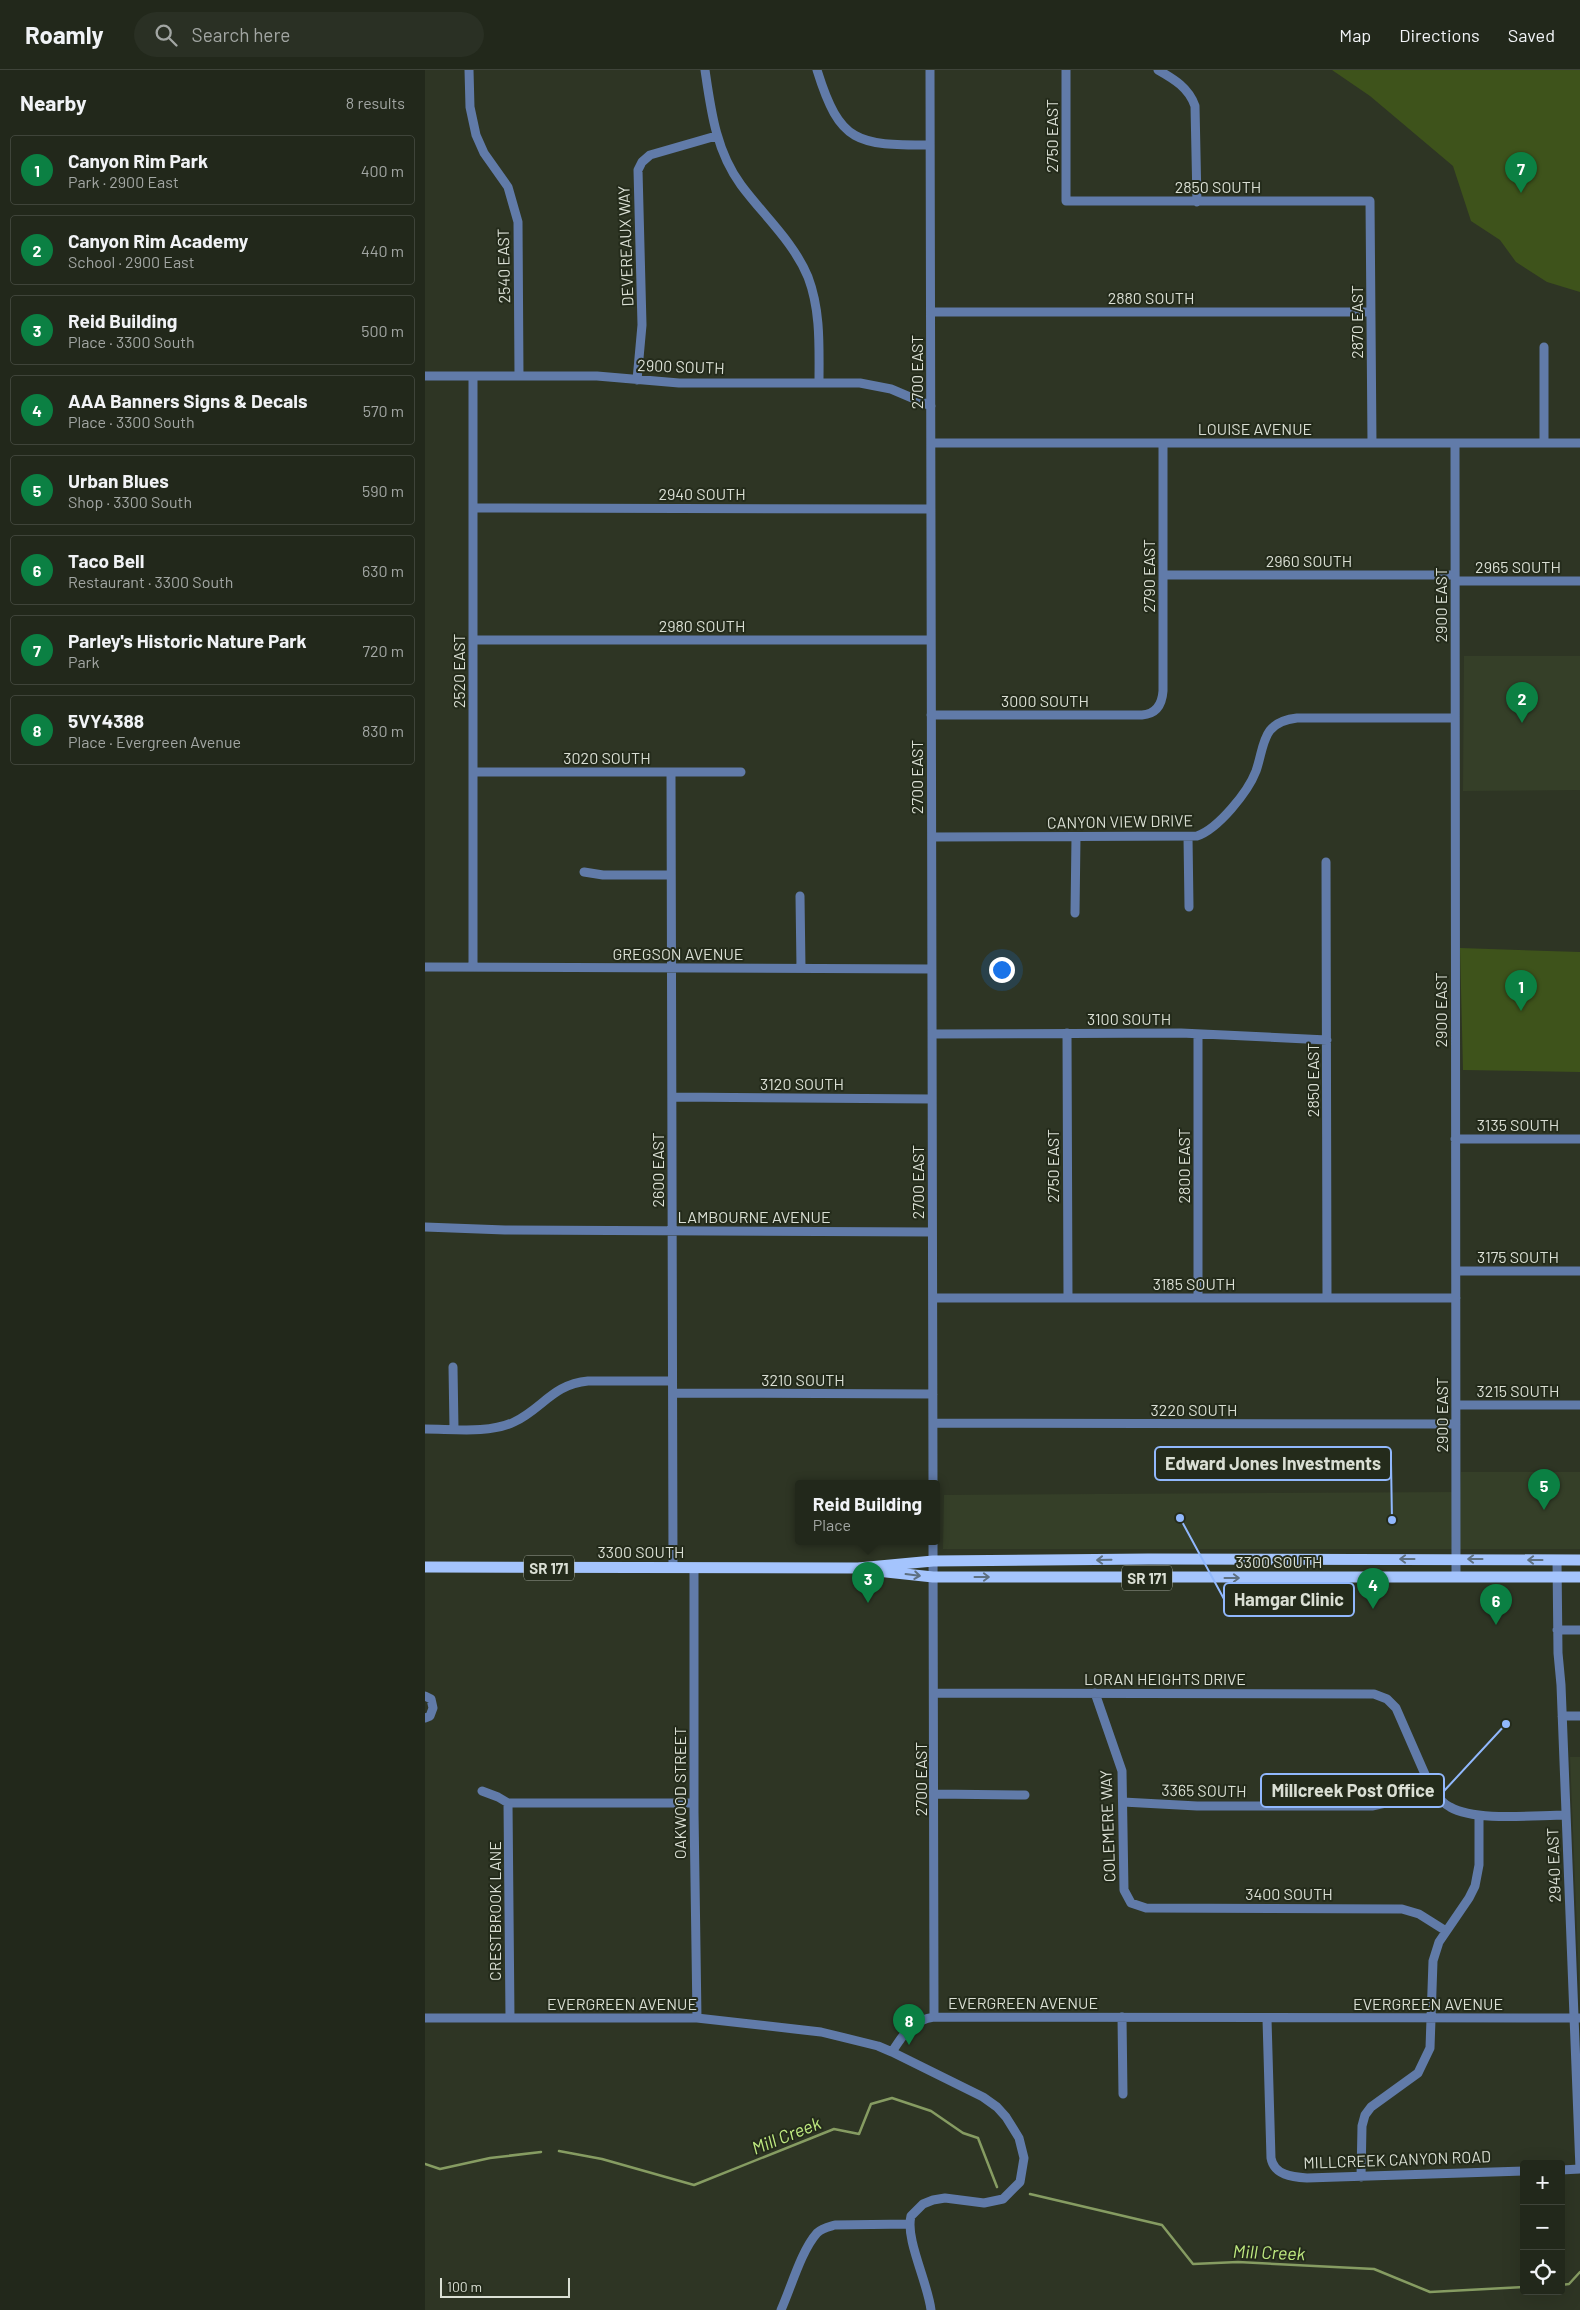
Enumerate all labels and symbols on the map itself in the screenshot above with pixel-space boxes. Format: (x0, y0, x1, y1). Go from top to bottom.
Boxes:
street label: 2750 EAST (1042, 99, 1061, 173)
pin: 7 (1505, 152, 1537, 193)
street label: 2850 SOUTH (1175, 177, 1261, 196)
street label: DEVEREAUX WAY (613, 185, 637, 307)
street label: 2540 EAST (493, 228, 513, 304)
street label: 2870 EAST (1347, 285, 1366, 359)
street label: 2880 SOUTH (1108, 288, 1194, 307)
street label: 2700 EAST (907, 335, 926, 409)
street label: 2900 SOUTH (637, 355, 725, 377)
street label: LOUISE AVENUE (1198, 419, 1312, 438)
street label: 2940 SOUTH (658, 484, 746, 503)
street label: 2790 EAST (1139, 539, 1158, 613)
street label: 2960 SOUTH (1266, 551, 1352, 570)
street label: 2965 SOUTH (1475, 557, 1561, 576)
street label: 2900 EAST (1431, 567, 1450, 643)
street label: 2980 SOUTH (659, 616, 745, 635)
street label: 2520 EAST (449, 634, 468, 708)
pin: 2 (1506, 682, 1538, 723)
street label: 3000 SOUTH (1001, 691, 1089, 710)
street label: 2700 EAST (907, 740, 926, 814)
street label: 3020 SOUTH (563, 748, 651, 767)
street label: CANYON VIEW DRIVE (1047, 810, 1193, 832)
street label: GREGSON AVENUE (612, 944, 744, 963)
your location (989, 957, 1015, 983)
pin: 1 (1505, 970, 1537, 1011)
street label: 2900 EAST (1431, 972, 1450, 1048)
street label: 3100 SOUTH (1087, 1009, 1171, 1028)
street label: 2850 EAST (1303, 1043, 1322, 1117)
street label: 3120 SOUTH (760, 1074, 844, 1093)
street label: 3135 SOUTH (1477, 1115, 1559, 1134)
street label: 2800 EAST (1174, 1128, 1193, 1204)
street label: 2750 EAST (1043, 1129, 1062, 1203)
street label: 2600 EAST (648, 1132, 667, 1208)
street label: 2700 EAST (908, 1145, 927, 1219)
street label: LAMBOURNE AVENUE (677, 1207, 831, 1226)
street label: 3175 SOUTH (1477, 1247, 1559, 1266)
street label: 3185 SOUTH (1153, 1274, 1235, 1293)
street label: 3210 SOUTH (761, 1370, 845, 1389)
street label: 2900 EAST (1432, 1377, 1451, 1453)
street label: 3215 SOUTH (1477, 1381, 1559, 1400)
street label: 3220 SOUTH (1151, 1400, 1237, 1419)
callout: Edward Jones Investments (1155, 1447, 1391, 1480)
text: Edward Jones Investments (1165, 1452, 1381, 1474)
pin: 5 (1528, 1469, 1560, 1510)
street label: 3300 SOUTH (598, 1542, 685, 1561)
street label: 3300 SOUTH (1236, 1552, 1323, 1571)
one-way arrow (1399, 1554, 1416, 1564)
one-way arrow (1097, 1555, 1113, 1564)
one-way arrow (1468, 1555, 1484, 1564)
one-way arrow (1527, 1555, 1543, 1565)
road number: SR 171 (524, 1556, 574, 1580)
pin: 3 (852, 1562, 884, 1603)
road number: SR 171 (1122, 1566, 1172, 1590)
pin: 4 (1357, 1568, 1389, 1609)
one-way arrow (904, 1570, 920, 1580)
one-way arrow (974, 1572, 990, 1582)
one-way arrow (1224, 1573, 1240, 1583)
callout: Hamgar Clinic (1224, 1583, 1354, 1616)
pin: 6 (1480, 1584, 1512, 1625)
text: Hamgar Clinic (1234, 1588, 1344, 1610)
street label: LORAN HEIGHTS DRIVE (1084, 1669, 1246, 1688)
street label: OAKWOOD STREET (670, 1727, 689, 1859)
street label: 2700 EAST (911, 1742, 930, 1816)
street label: COLEMERE WAY (1096, 1769, 1118, 1883)
callout: Millcreek Post Office (1261, 1774, 1444, 1807)
text: Millcreek Post Office (1271, 1779, 1435, 1801)
street label: 3365 SOUTH (1161, 1780, 1247, 1800)
street label: 2940 EAST (1542, 1827, 1564, 1903)
street label: CRESTBROOK LANE (485, 1841, 504, 1981)
street label: 3400 SOUTH (1245, 1884, 1333, 1903)
street label: EVERGREEN AVENUE (948, 1993, 1098, 2012)
street label: EVERGREEN AVENUE (547, 1994, 697, 2013)
street label: EVERGREEN AVENUE (1353, 1994, 1503, 2013)
pin: 8 (893, 2004, 925, 2045)
water label: Mill Creek (748, 2111, 824, 2159)
street label: MILLCREEK CANYON ROAD (1303, 2146, 1491, 2172)
water label: Mill Creek (1232, 2240, 1306, 2264)
scale bar (440, 2275, 570, 2298)

